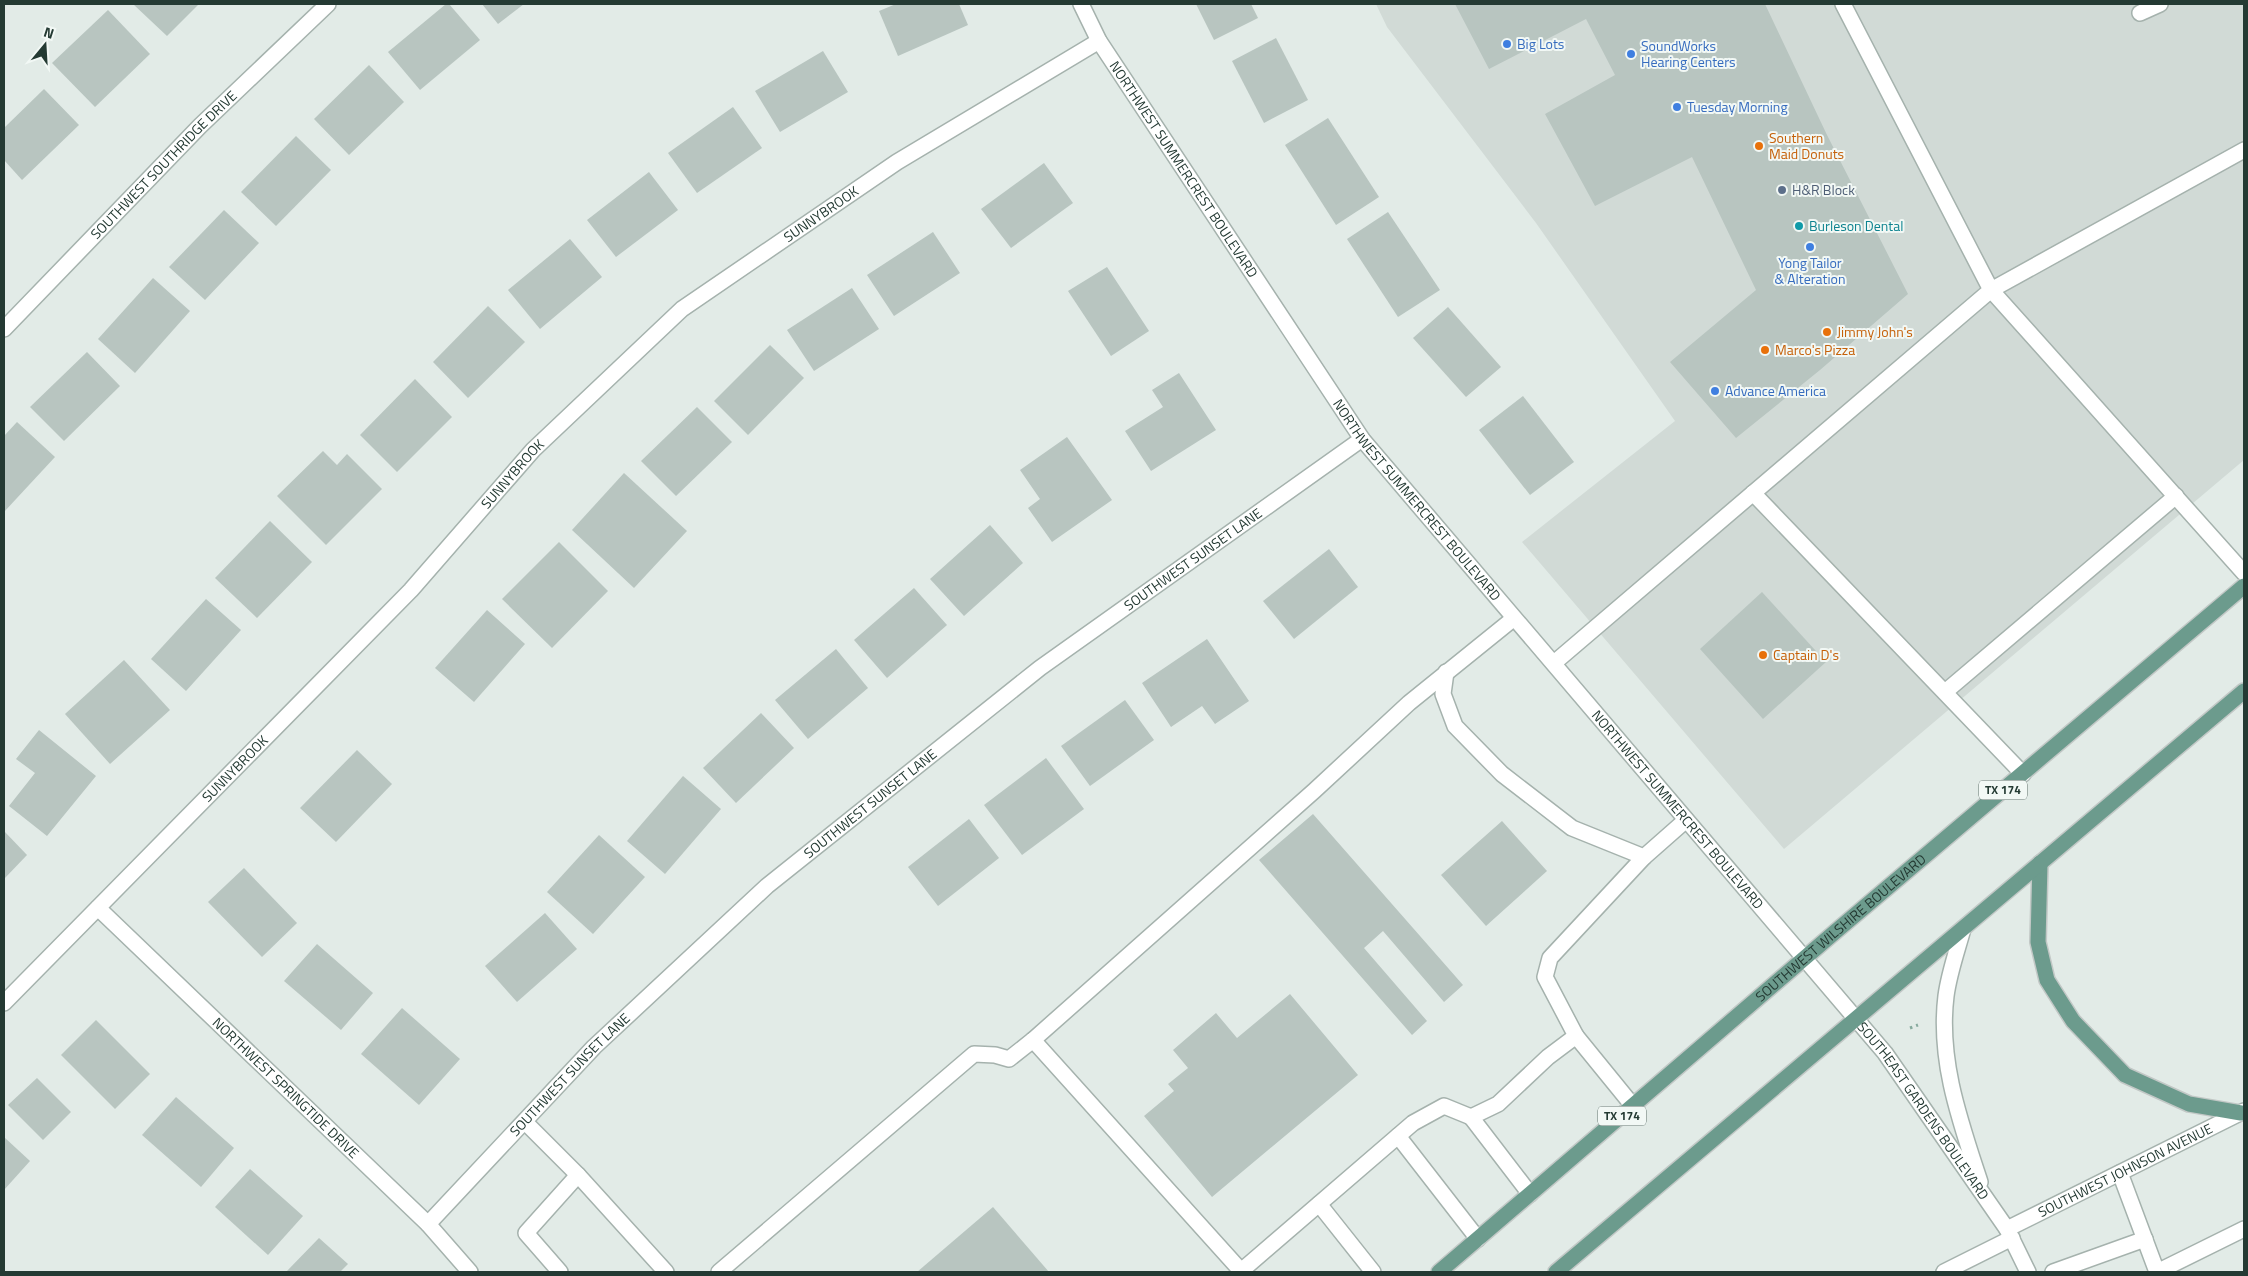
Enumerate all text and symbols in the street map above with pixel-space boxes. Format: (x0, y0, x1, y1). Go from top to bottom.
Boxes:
north arrow (20, 20, 70, 70)
text: N (41, 21, 57, 44)
place label: Big Lots (1517, 33, 1564, 54)
place label: SoundWorks Hearing Centers (1641, 35, 1736, 72)
marker: Big Lots (1501, 38, 1513, 50)
marker: SoundWorks Hearing Centers (1625, 48, 1637, 60)
street label: NORTHWEST SUMMERCREST BOULEVARD (1105, 57, 1264, 282)
street label: SOUTHWEST SOUTHRIDGE DRIVE (85, 85, 241, 244)
place label: Tuesday Morning (1687, 96, 1788, 117)
marker: Tuesday Morning (1671, 101, 1683, 113)
place label: Southern Maid Donuts (1769, 127, 1844, 164)
marker: Southern Maid Donuts (1753, 140, 1765, 152)
place label: H&R Block (1792, 179, 1855, 200)
street label: SUNNYBROOK (779, 180, 862, 247)
marker: H&R Block (1776, 184, 1788, 196)
place label: Burleson Dental (1809, 215, 1903, 236)
marker: Burleson Dental (1793, 220, 1805, 232)
marker: Yong Tailor & Alteration (1804, 241, 1816, 253)
place label: Yong Tailor & Alteration (1774, 252, 1846, 289)
place label: Jimmy John's (1837, 321, 1913, 342)
marker: Jimmy John's (1821, 326, 1833, 338)
place label: Marco's Pizza (1775, 339, 1855, 360)
marker: Marco's Pizza (1759, 344, 1771, 356)
place label: Advance America (1725, 380, 1826, 401)
marker: Advance America (1709, 385, 1721, 397)
street label: NORTHWEST SUMMERCREST BOULEVARD (1328, 394, 1506, 605)
street label: SUNNYBROOK (475, 434, 549, 513)
street label: SOUTHWEST SUNSET LANE (1119, 502, 1266, 615)
place label: Captain D's (1773, 644, 1839, 665)
marker: Captain D's (1757, 649, 1769, 661)
street label: NORTHWEST SUMMERCREST BOULEVARD (1587, 705, 1769, 913)
street label: SUNNYBROOK (197, 730, 273, 807)
street label: SOUTHWEST SUNSET LANE (799, 743, 941, 863)
road number: TX 174 (1979, 780, 2027, 800)
street label: SOUTHWEST WILSHIRE BOULEVARD (1750, 848, 1930, 1006)
street label: SOUTHWEST SUNSET LANE (504, 1008, 635, 1141)
street label: NORTHWEST SPRINGTIDE DRIVE (208, 1012, 364, 1163)
street label: SOUTHEAST GARDENS BOULEVARD (1853, 1017, 1995, 1204)
road number: TX 174 (1598, 1106, 1646, 1126)
street label: SOUTHWEST JOHNSON AVENUE (2034, 1117, 2216, 1222)

